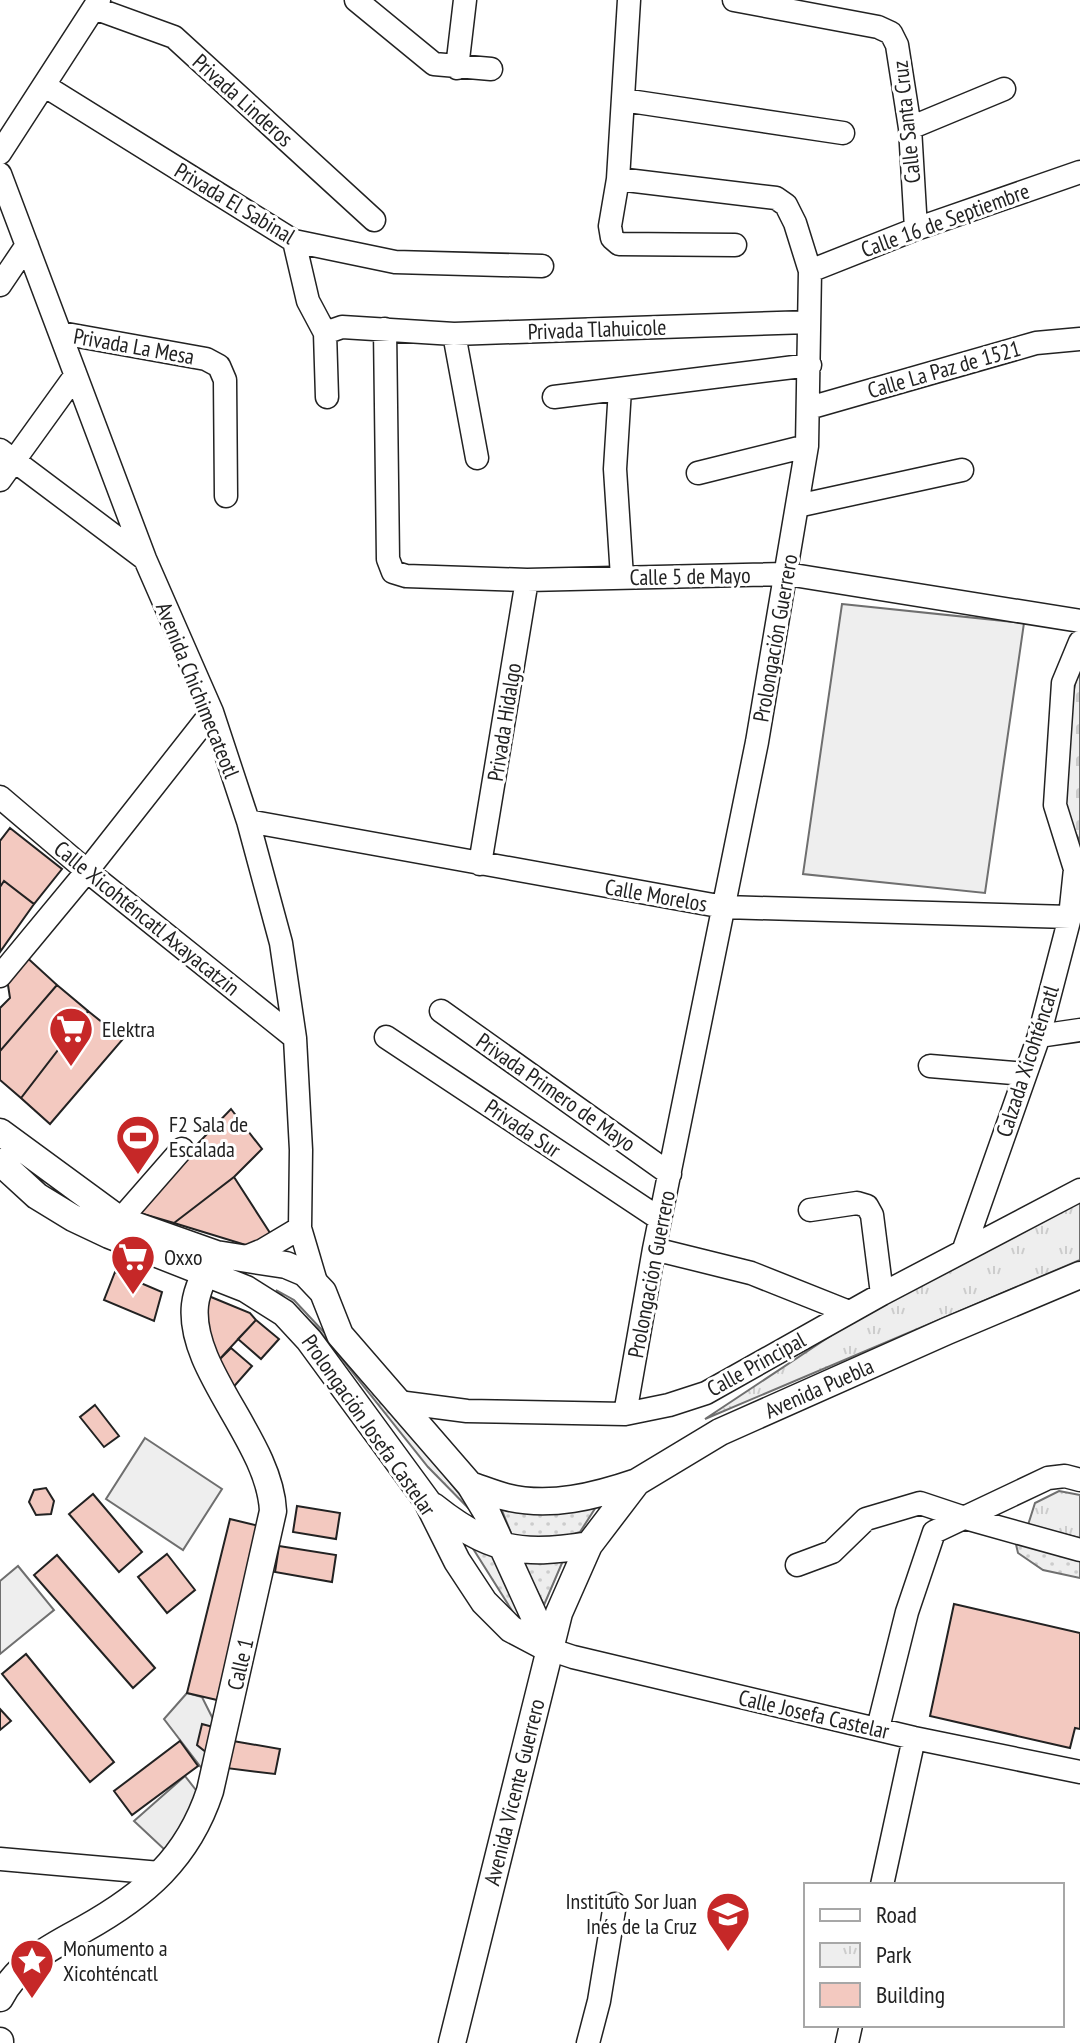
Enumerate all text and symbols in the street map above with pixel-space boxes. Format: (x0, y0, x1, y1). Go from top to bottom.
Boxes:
street label: Privada Linderos (187, 48, 299, 152)
street label: Calle Santa Cruz (886, 59, 926, 185)
street label: Privada El Sabinal (170, 156, 301, 250)
street label: Calle 16 de Septiembre (857, 177, 1033, 263)
street label: Privada Tlahuicole (527, 313, 667, 345)
street label: Privada La Mesa (71, 322, 197, 370)
street label: Calle La Paz de 1521 (864, 334, 1024, 404)
street label: Prolongación Guerrero (746, 552, 804, 724)
street label: Calle 5 de Mayo (629, 561, 751, 591)
street label: Avenida Chichimecateotl (150, 598, 246, 783)
street label: Privada Hidalgo (481, 661, 527, 783)
street label: Calle Xicohténcatl Axayacatzin (49, 835, 245, 1001)
street label: Calle Morelos (603, 872, 709, 918)
street label: Calzada Xicohténcatl (989, 981, 1065, 1140)
supermarket icon: Elektra (47, 1005, 95, 1068)
place label: Elektra (102, 1015, 155, 1043)
street label: Privada Primero de Mayo (471, 1027, 641, 1157)
street label: Privada Sur (480, 1093, 566, 1163)
place label: F2 Sala de Escalada (169, 1110, 248, 1163)
sports icon: F2 Sala de Escalada (114, 1113, 162, 1176)
street label: Prolongación Guerrero (621, 1188, 681, 1360)
supermarket icon: Oxxo (109, 1233, 157, 1296)
place label: Oxxo (164, 1243, 203, 1271)
street label: Calle Principal (702, 1325, 811, 1403)
street label: Prolongación Josefa Castelar (296, 1329, 442, 1521)
street label: Avenida Puebla (760, 1352, 878, 1424)
street label: Calle 1 (220, 1635, 260, 1693)
street label: Calle Josefa Castelar (736, 1683, 892, 1745)
street label: Avenida Vicente Guerrero (477, 1696, 551, 1888)
legend (804, 1883, 1064, 2027)
place label: Instituto Sor Juan Inés de la Cruz (565, 1887, 697, 1940)
school or university icon: Instituto Sor Juan Inés de la Cruz (704, 1890, 752, 1953)
text: Road (876, 1899, 917, 1930)
place label: Monumento a Xicohténcatl (63, 1934, 168, 1987)
place icon: Monumento a Xicohténcatl (8, 1937, 56, 2000)
text: Park (876, 1939, 912, 1970)
text: Building (876, 1979, 945, 2010)

